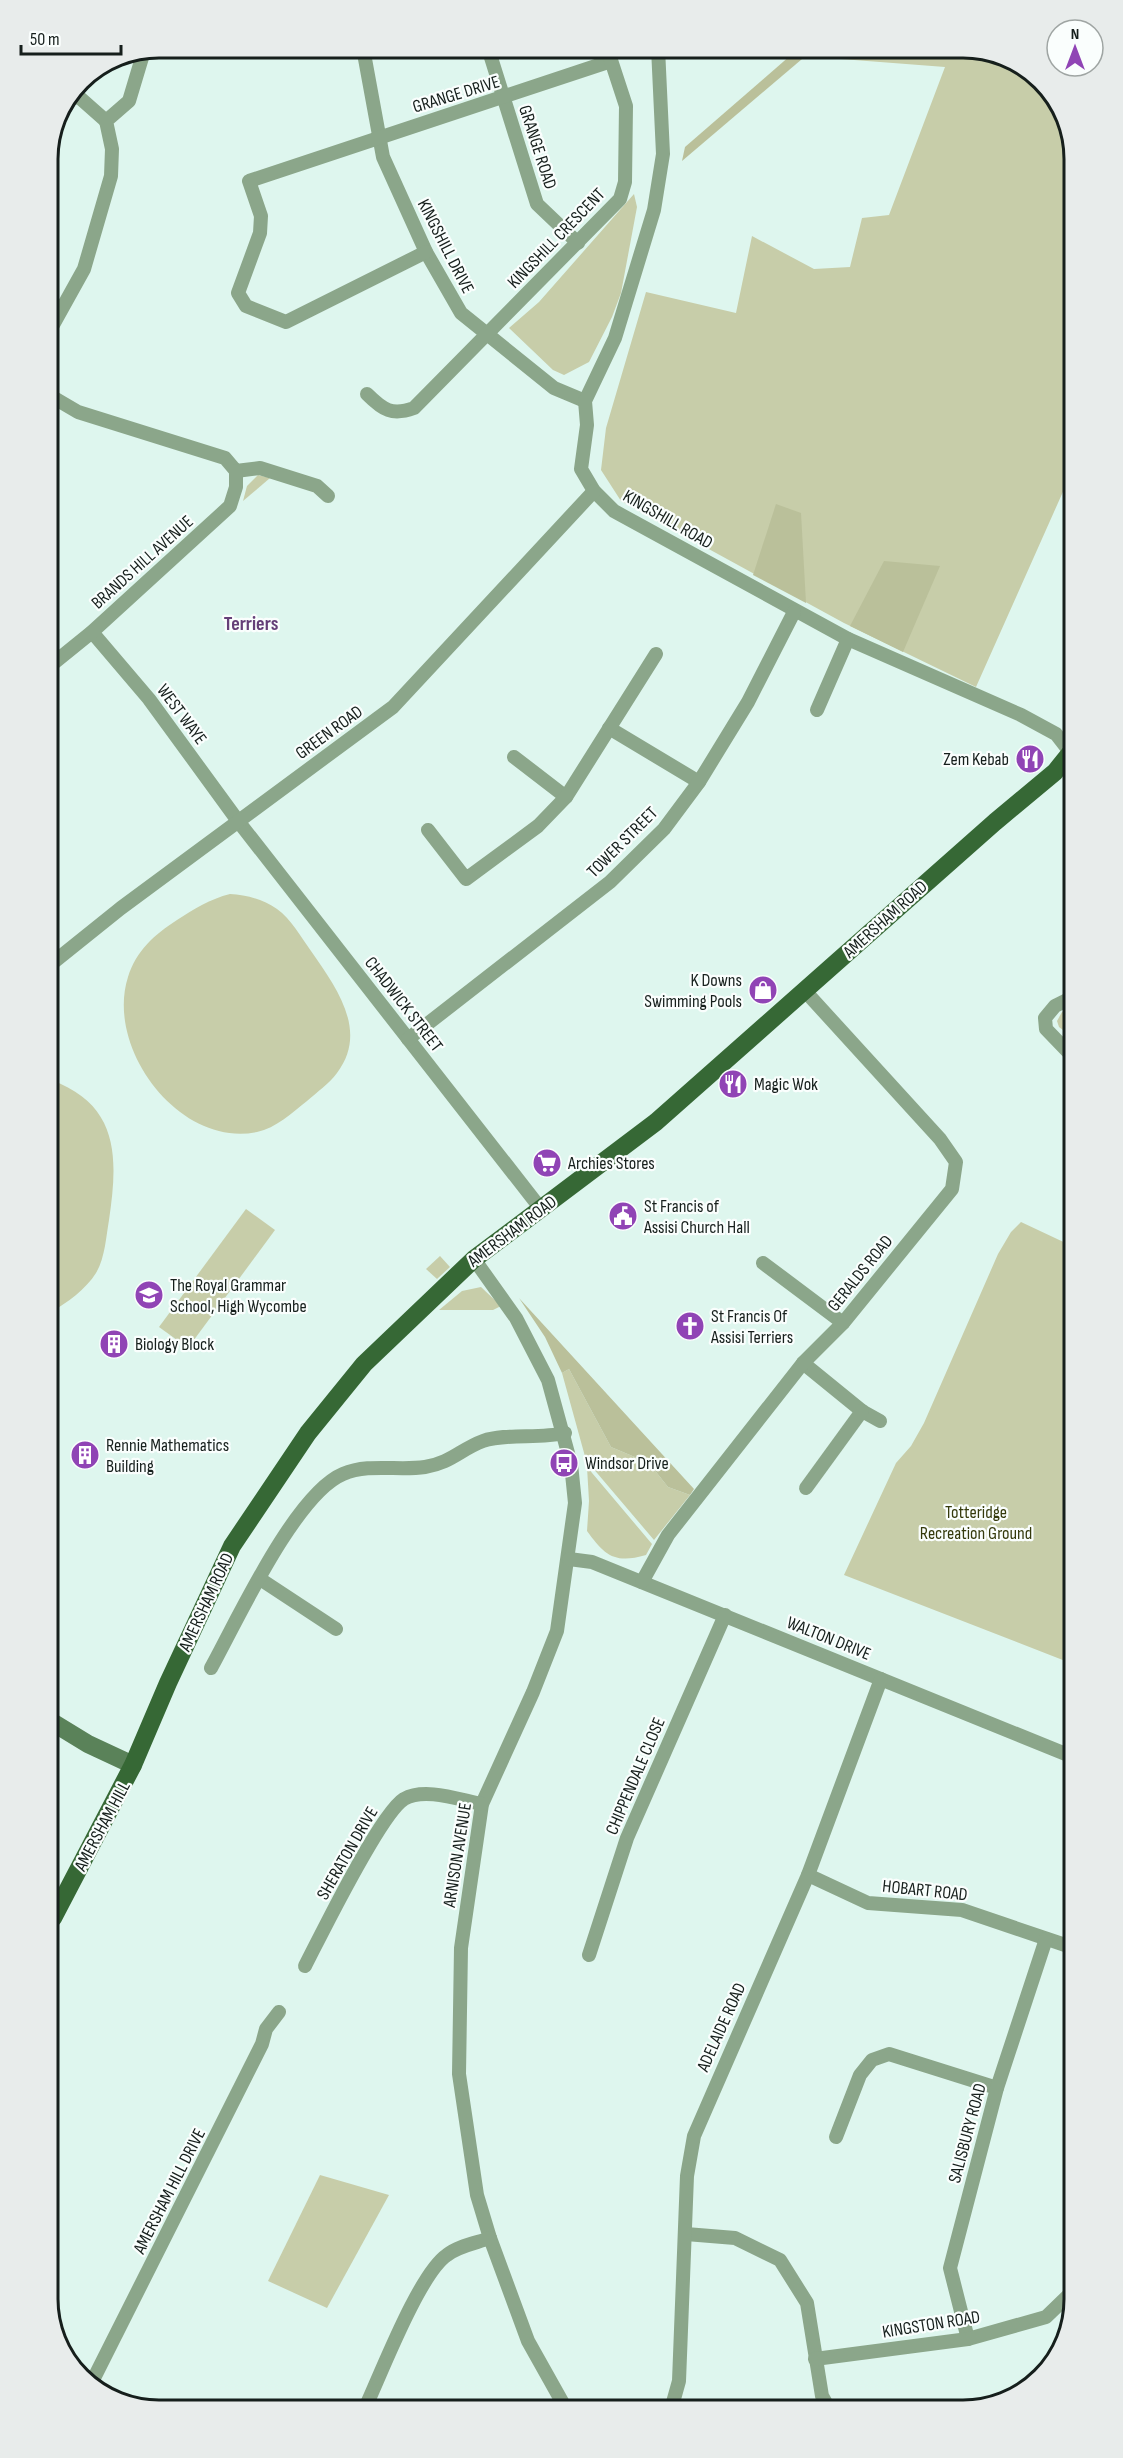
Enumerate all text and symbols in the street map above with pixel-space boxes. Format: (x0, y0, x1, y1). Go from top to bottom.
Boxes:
scale bar (21, 18, 122, 56)
north arrow (1045, 18, 1105, 78)
text: N (1071, 25, 1079, 44)
text: 50 m (30, 29, 60, 50)
street label: GRANGE DRIVE (410, 71, 502, 118)
street label: GRANGE ROAD (514, 103, 561, 192)
street label: KINGSHILL CRESCENT (503, 184, 610, 293)
street label: KINGSHILL DRIVE (413, 196, 478, 297)
street label: KINGSHILL ROAD (619, 485, 716, 554)
street label: BRANDS HILL AVENUE (87, 511, 197, 614)
district label: Terriers (224, 612, 279, 636)
street label: WEST WAYE (152, 680, 211, 749)
street label: GREEN ROAD (292, 701, 367, 764)
restaurant icon: Zem Kebab (1014, 743, 1046, 775)
place label: Zem Kebab (943, 749, 1009, 770)
street label: TOWER STREET (583, 803, 662, 882)
street label: AMERSHAM ROAD (838, 876, 932, 963)
street label: CHADWICK STREET (360, 953, 447, 1056)
place label: K Downs Swimming Pools (644, 970, 742, 1012)
shop icon: K Downs Swimming Pools (747, 974, 779, 1006)
restaurant icon: Magic Wok (717, 1068, 749, 1100)
place label: Magic Wok (754, 1074, 818, 1095)
supermarket icon: Archies Stores (531, 1147, 563, 1179)
place label: Archies Stores (567, 1153, 655, 1174)
street label: AMERSHAM ROAD (463, 1191, 561, 1272)
place label: St Francis of Assisi Church Hall (643, 1196, 750, 1238)
public building icon: St Francis of Assisi Church Hall (607, 1200, 639, 1232)
street label: GERALDS ROAD (823, 1231, 897, 1316)
place label: The Royal Grammar School, High Wycombe (170, 1275, 307, 1317)
school or university icon: The Royal Grammar School, High Wycombe (133, 1279, 165, 1311)
place label: St Francis Of Assisi Terriers (710, 1306, 793, 1348)
church icon: St Francis Of Assisi Terriers (674, 1310, 706, 1342)
building icon: Biology Block (98, 1328, 130, 1360)
place label: Biology Block (135, 1334, 214, 1355)
place label: Rennie Mathematics Building (106, 1435, 229, 1477)
building icon: Rennie Mathematics Building (69, 1439, 101, 1471)
bus stop icon: Windsor Drive (548, 1447, 580, 1479)
place label: Windsor Drive (585, 1453, 669, 1474)
park label: Totteridge Recreation Ground (920, 1502, 1032, 1544)
street label: AMERSHAM ROAD (174, 1550, 238, 1655)
street label: WALTON DRIVE (784, 1612, 874, 1665)
street label: CHIPPENDALE CLOSE (601, 1714, 670, 1838)
street label: AMERSHAM HILL (70, 1778, 135, 1875)
street label: ARNISON AVENUE (439, 1801, 476, 1910)
street label: SHERATON DRIVE (312, 1803, 382, 1903)
street label: HOBART ROAD (881, 1876, 969, 1905)
street label: ADELAIDE ROAD (692, 1980, 750, 2076)
street label: SALISBURY ROAD (944, 2081, 991, 2185)
street label: AMERSHAM HILL DRIVE (128, 2125, 210, 2258)
street label: KINGSTON ROAD (881, 2306, 982, 2343)

